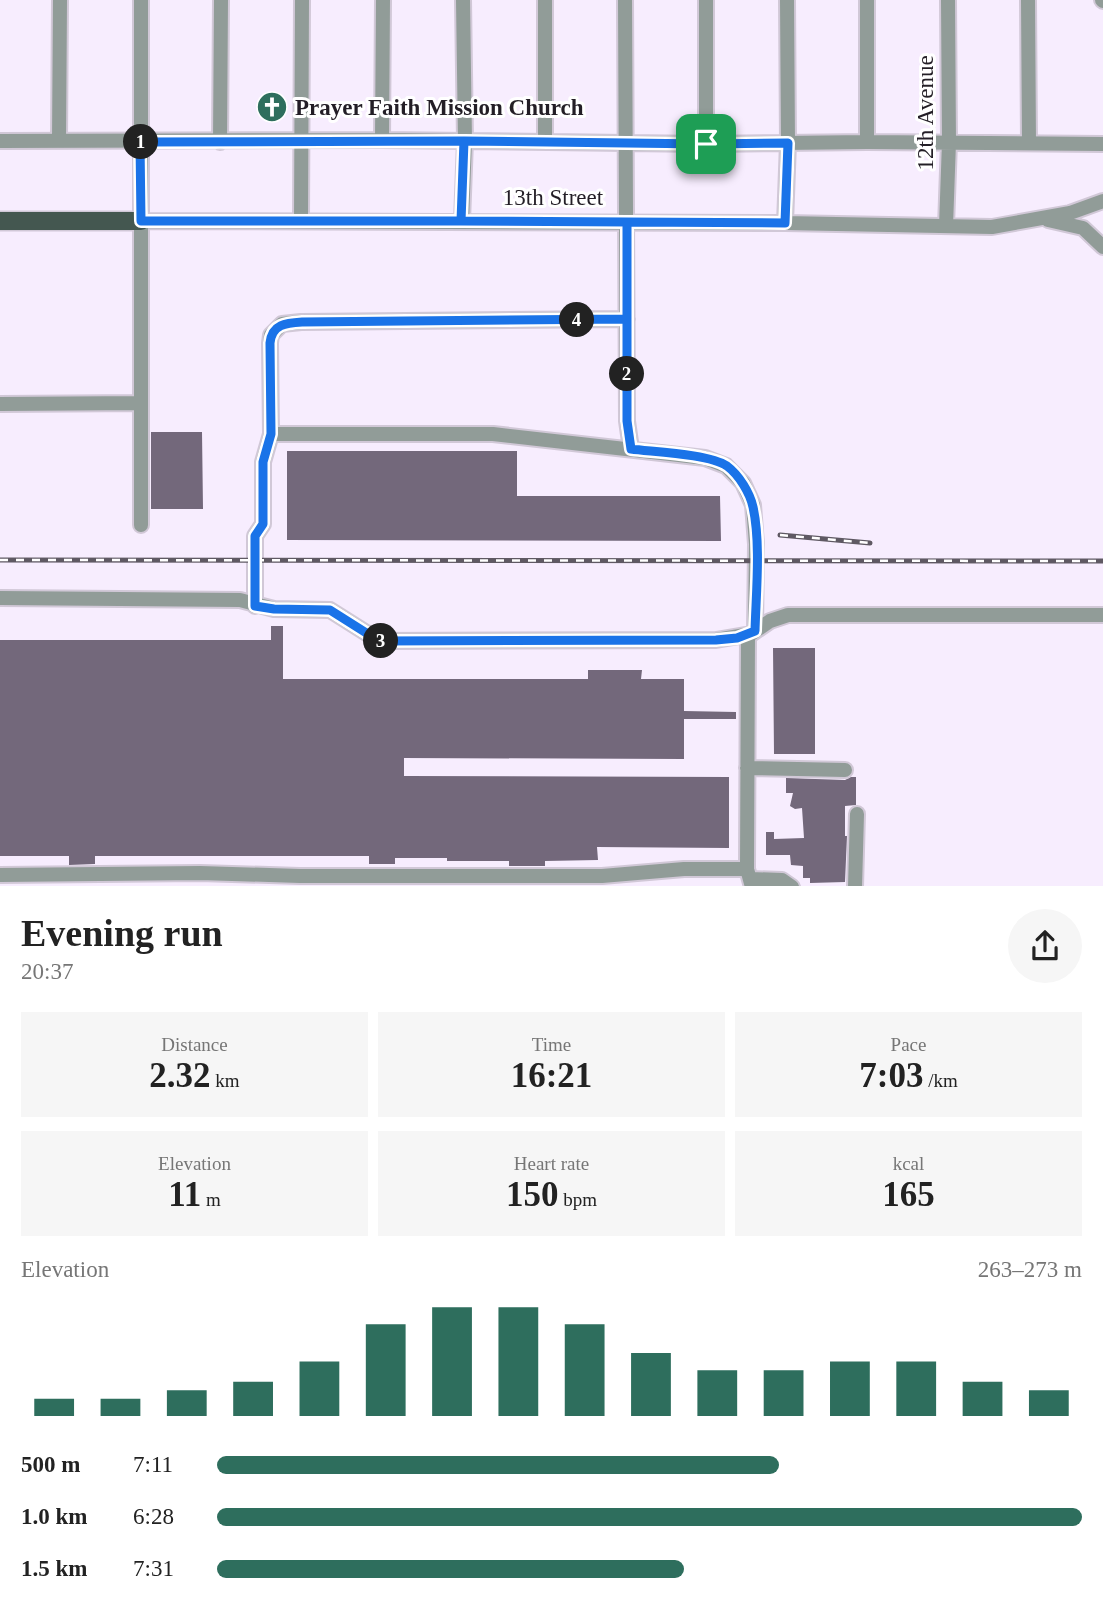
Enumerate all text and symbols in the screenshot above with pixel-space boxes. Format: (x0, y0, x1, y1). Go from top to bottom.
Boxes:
street label: 12th Avenue (913, 55, 938, 171)
church icon: Prayer Faith Mission Church (255, 90, 289, 124)
place label: Prayer Faith Mission Church (295, 95, 584, 120)
pin (676, 114, 736, 174)
pin: 1 (124, 124, 158, 160)
icon: arrive (687, 125, 725, 163)
text: 1 (136, 131, 145, 152)
street label: 13th Street (503, 185, 604, 210)
pin: 4 (560, 302, 594, 338)
text: 4 (572, 309, 581, 330)
pin: 2 (610, 356, 644, 392)
text: 2 (622, 363, 631, 384)
pin: 3 (364, 624, 398, 658)
text: 3 (376, 630, 385, 651)
button: share (1008, 909, 1082, 983)
text: Evening run (21, 912, 223, 954)
text: 20:37 (21, 959, 73, 984)
text: Distance (161, 1034, 228, 1055)
text: Time (532, 1034, 571, 1055)
text: Pace (891, 1034, 926, 1055)
text: 2.32 (149, 1056, 211, 1095)
text: 16:21 (511, 1056, 592, 1095)
text: 7:03 (859, 1056, 923, 1095)
text: km (211, 1070, 240, 1091)
text: /km (923, 1070, 958, 1091)
text: Elevation (158, 1153, 231, 1174)
text: Heart rate (514, 1153, 589, 1174)
text: kcal (893, 1153, 924, 1174)
text: 11 (168, 1175, 201, 1214)
text: 150 (506, 1175, 558, 1214)
text: 165 (882, 1175, 935, 1214)
text: m (201, 1189, 221, 1210)
text: bpm (558, 1189, 597, 1210)
text: Elevation (21, 1257, 109, 1282)
text: 263–273 m (978, 1257, 1082, 1282)
text: 500 m (21, 1452, 80, 1477)
text: 7:11 (133, 1452, 173, 1477)
text: 1.0 km (21, 1504, 87, 1529)
text: 6:28 (133, 1504, 174, 1529)
text: 1.5 km (21, 1556, 87, 1581)
text: 7:31 (133, 1556, 174, 1581)

